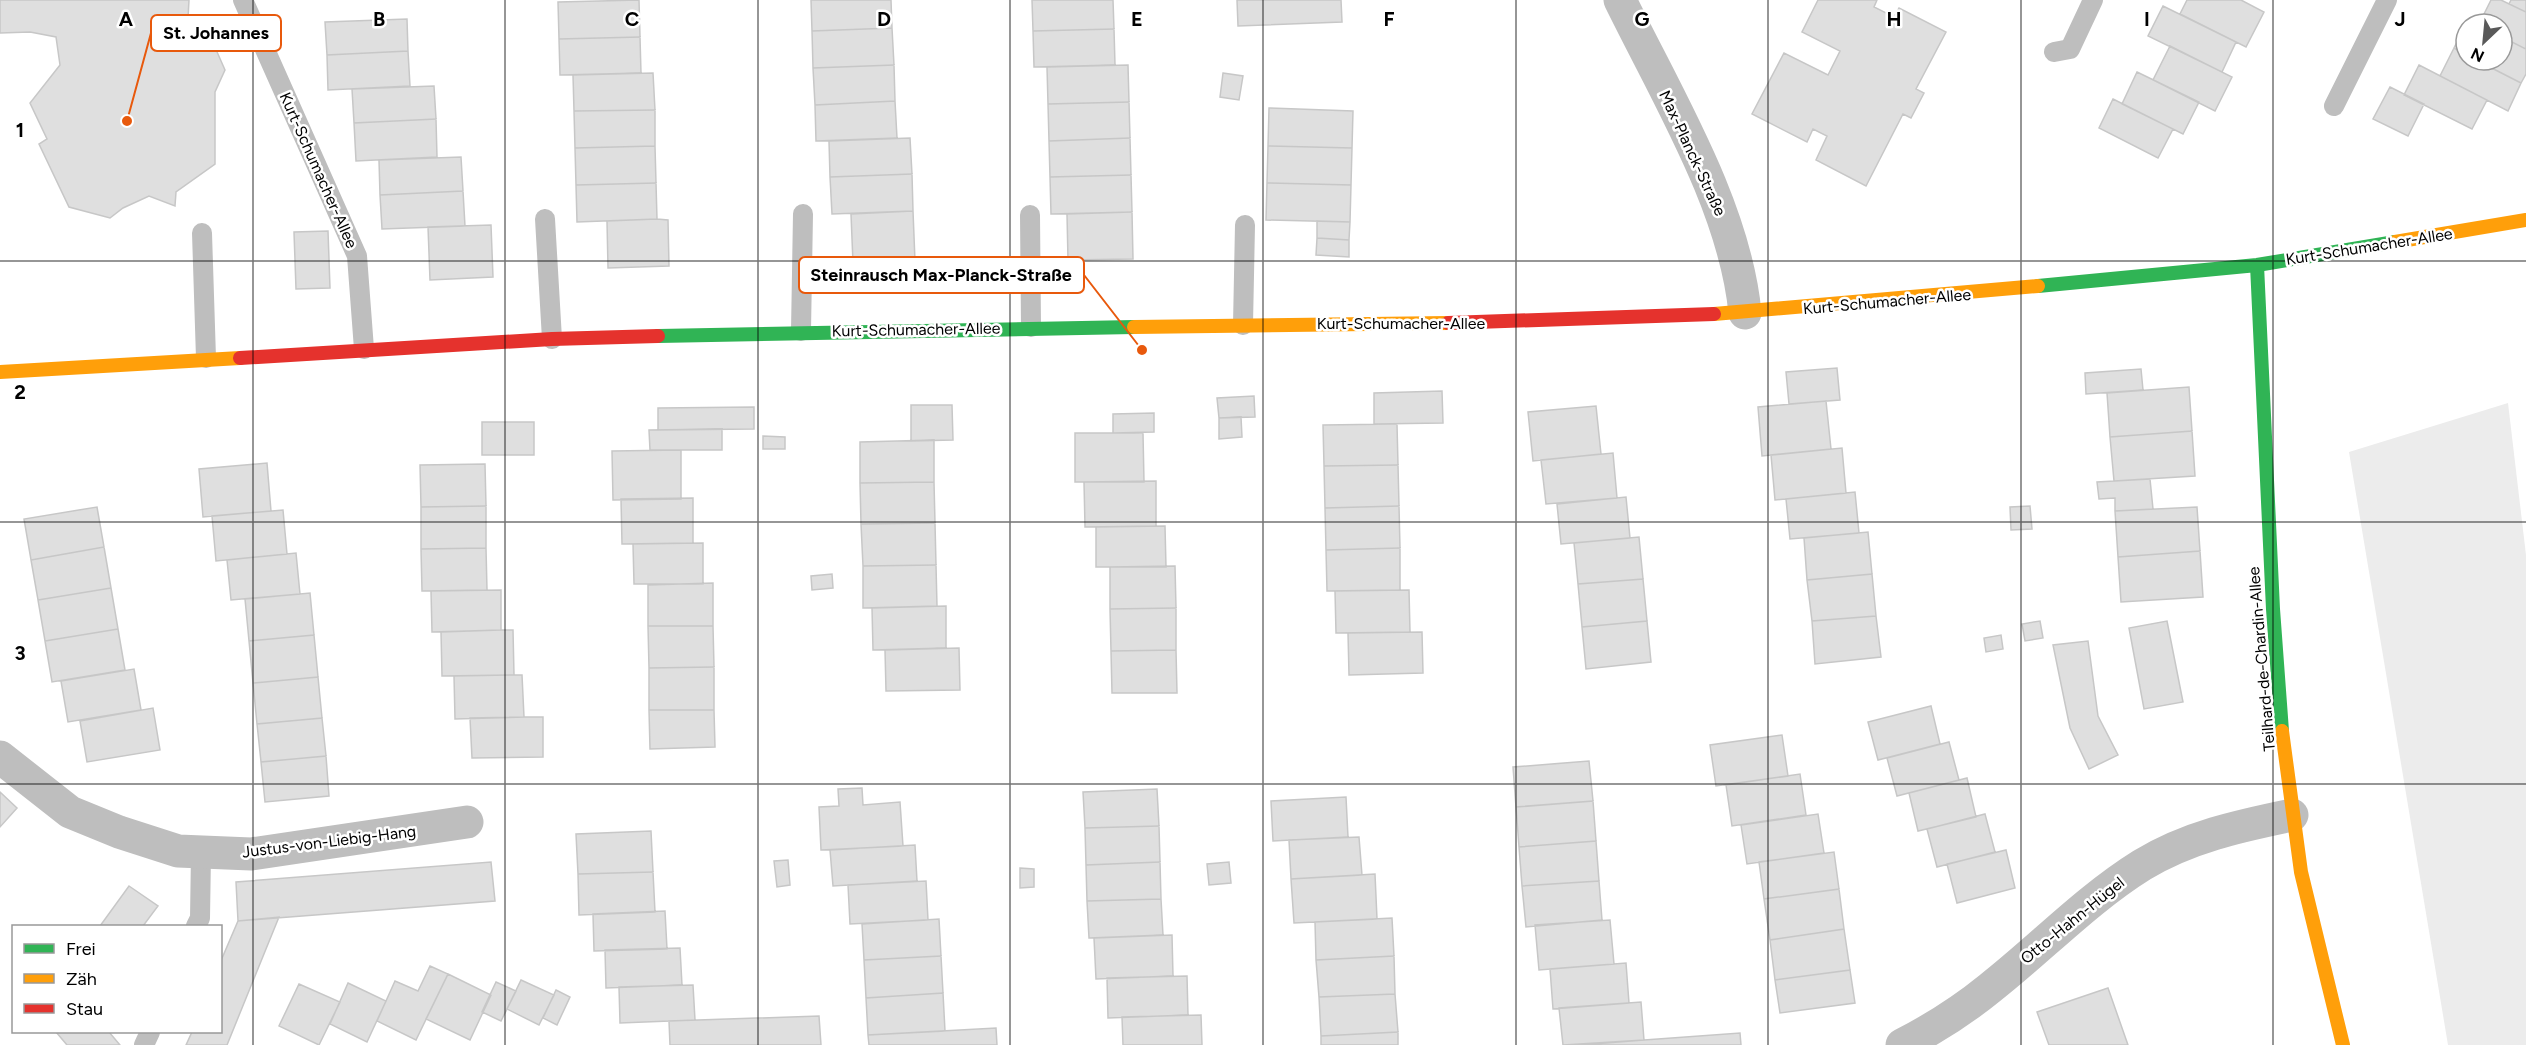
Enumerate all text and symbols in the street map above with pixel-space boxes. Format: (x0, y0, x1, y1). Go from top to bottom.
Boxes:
text: A (119, 7, 134, 31)
text: B (373, 7, 385, 31)
text: C (625, 7, 639, 31)
text: D (877, 7, 891, 31)
text: E (1131, 7, 1143, 31)
text: F (1383, 7, 1395, 31)
text: G (1635, 7, 1650, 31)
text: H (1887, 7, 1902, 31)
text: I (2144, 7, 2150, 31)
text: J (2394, 7, 2406, 31)
north arrow (2454, 12, 2514, 72)
callout: St. Johannes (151, 15, 281, 51)
text: St. Johannes (163, 22, 270, 44)
text: N (2468, 44, 2487, 66)
street label: Max-Planck-Straße (1655, 88, 1730, 219)
street label: Kurt-Schumacher-Allee (276, 89, 362, 251)
text: 1 (16, 118, 24, 142)
street label: Kurt-Schumacher-Allee (2284, 224, 2454, 269)
callout: Steinrausch Max-Planck-Straße (799, 257, 1084, 293)
text: Steinrausch Max-Planck-Straße (810, 264, 1072, 286)
street label: Kurt-Schumacher-Allee (1802, 285, 1972, 318)
street label: Kurt-Schumacher-Allee (1317, 314, 1486, 333)
street label: Kurt-Schumacher-Allee (832, 319, 1001, 340)
text: 2 (14, 380, 26, 404)
street label: Teilhard-de-Chardin-Allee (2244, 566, 2279, 752)
text: 3 (14, 641, 26, 665)
street label: Justus-von-Liebig-Hang (241, 821, 417, 862)
street label: Otto-Hahn-Hügel (2017, 873, 2128, 968)
legend (12, 925, 222, 1033)
text: Frei (66, 938, 96, 960)
text: Zäh (66, 968, 97, 990)
text: Stau (66, 998, 103, 1020)

